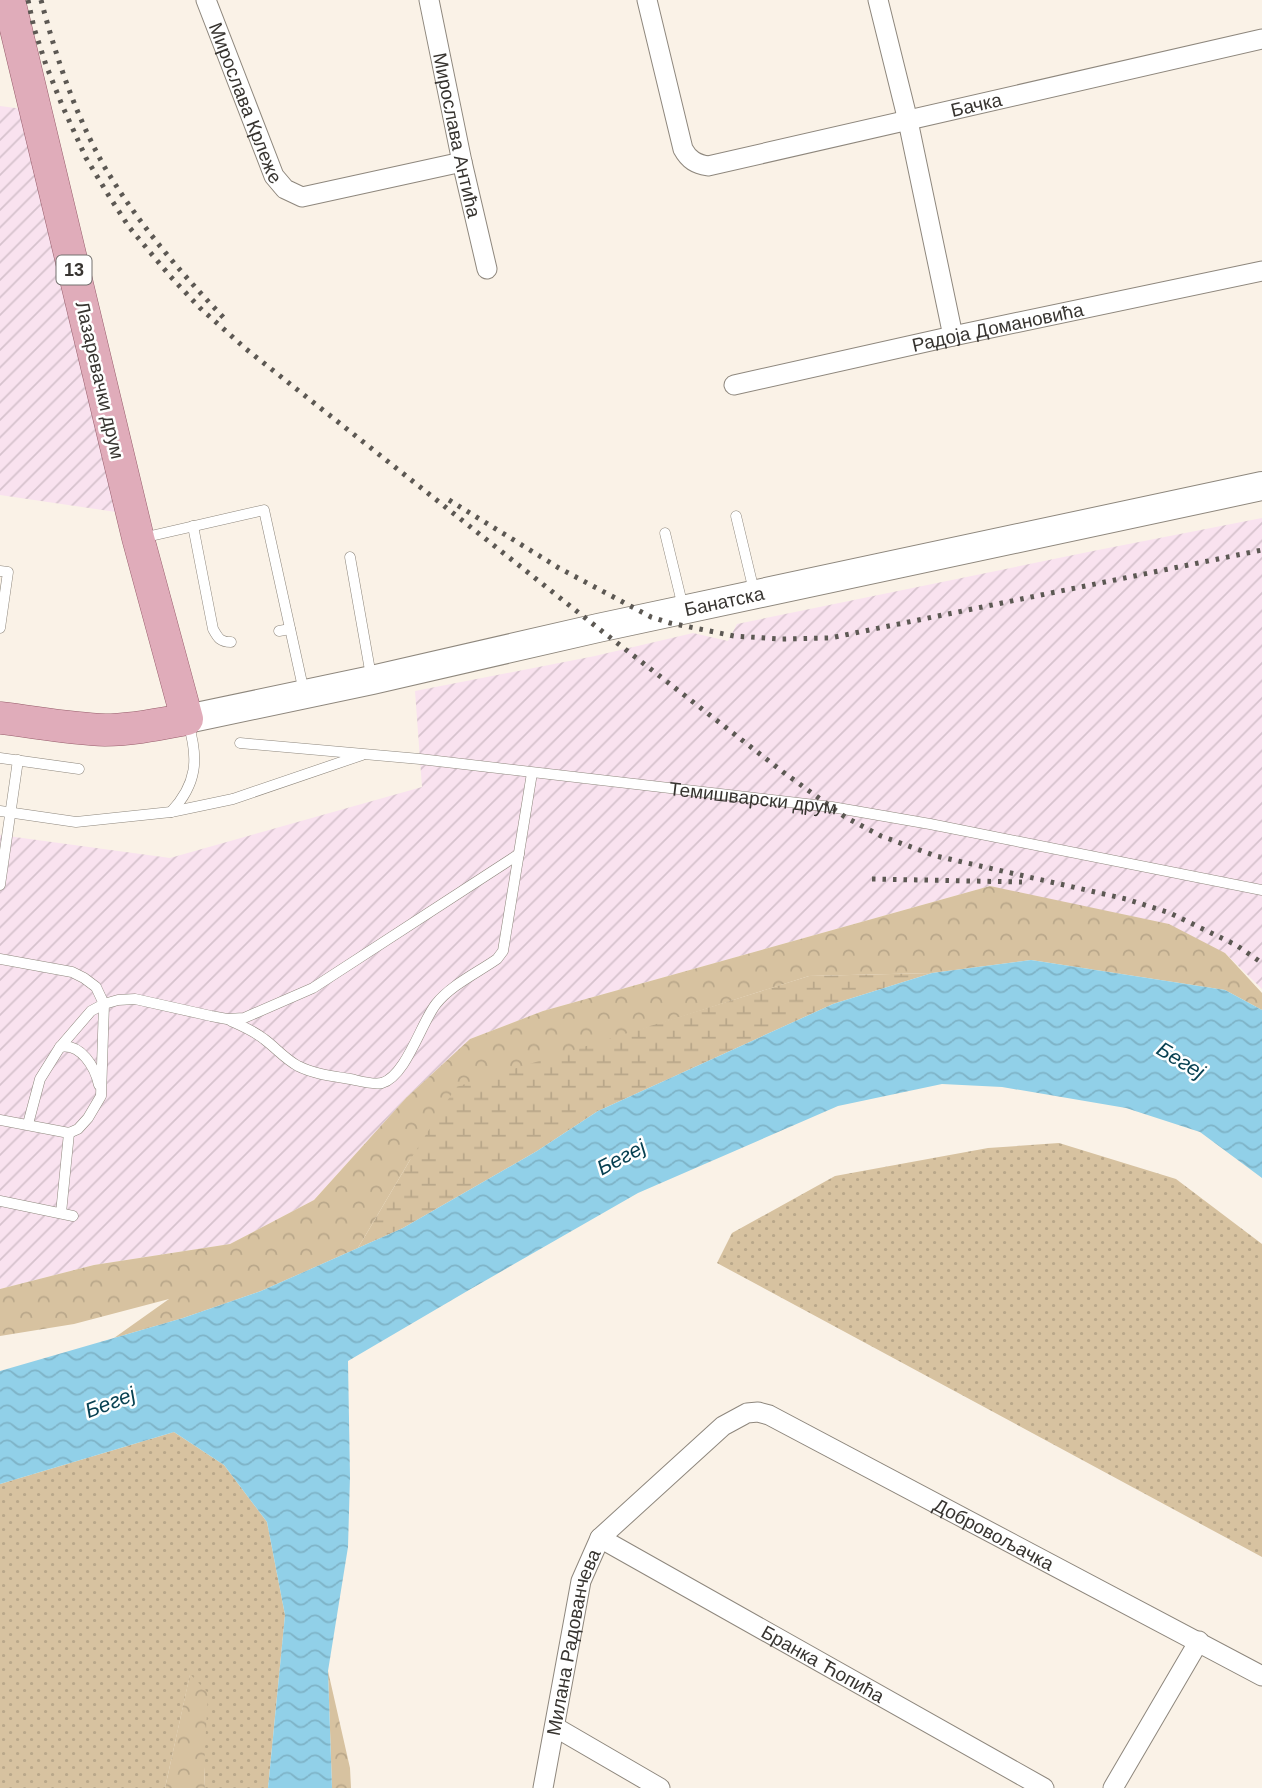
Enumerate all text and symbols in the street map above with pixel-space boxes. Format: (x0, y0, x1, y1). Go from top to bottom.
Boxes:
street label: Мирослава Крлеже (205, 19, 286, 188)
street label: Мирослава Антића (429, 51, 485, 220)
street label: Бачка (949, 88, 1004, 121)
road number: 13 (56, 256, 92, 284)
street label: Радоја Домановића (910, 298, 1086, 355)
street label: Лазаревачки друм (72, 299, 128, 461)
street label: Банатска (682, 582, 766, 620)
street label: Темишварски друм (668, 778, 838, 818)
water label: Бегеј (1153, 1037, 1210, 1084)
water label: Бегеј (593, 1134, 650, 1179)
water label: Бегеј (82, 1382, 140, 1422)
street label: Добровољачка (930, 1494, 1058, 1575)
street label: Милана Радованчева (542, 1545, 604, 1737)
street label: Бранка Ћопића (758, 1621, 889, 1707)

